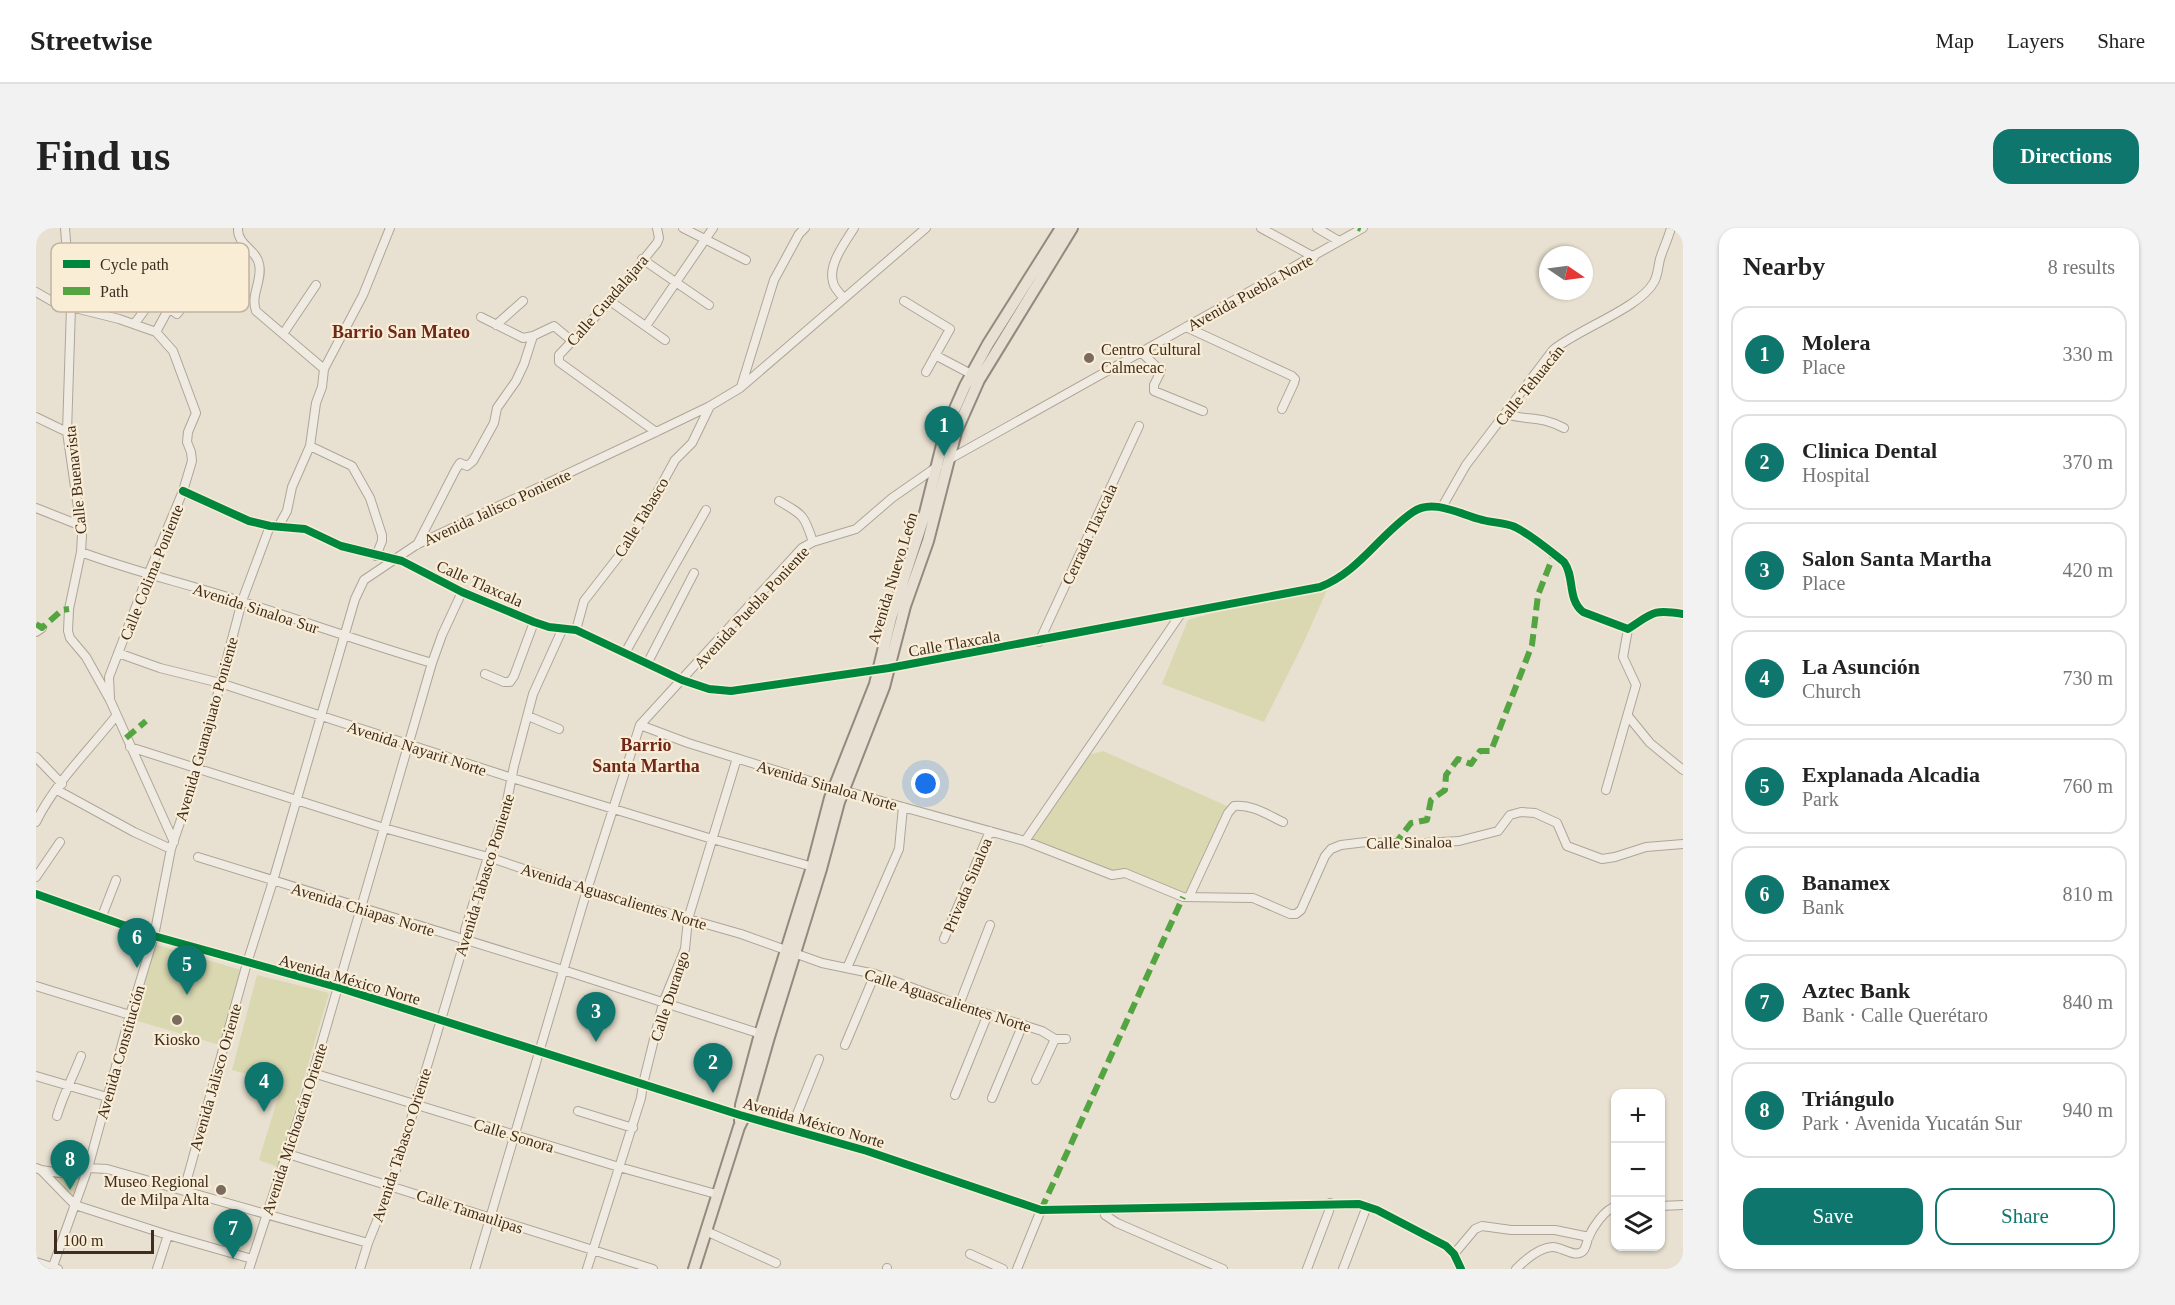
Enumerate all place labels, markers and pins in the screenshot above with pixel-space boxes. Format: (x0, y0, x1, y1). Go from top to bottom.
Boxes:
place label: Centro Cultural Calmecac (1101, 341, 1202, 376)
marker: Centro Cultural Calmecac (1082, 351, 1096, 365)
pin: 1 (924, 406, 964, 456)
pin: 6 (118, 918, 156, 968)
pin: 5 (168, 946, 206, 995)
pin: 3 (576, 992, 616, 1042)
marker: Kiosko (170, 1013, 184, 1027)
place label: Kiosko (154, 1031, 200, 1048)
pin: 2 (694, 1044, 732, 1093)
pin: 4 (244, 1062, 284, 1112)
pin: 8 (51, 1140, 90, 1190)
place label: Museo Regional de Milpa Alta (104, 1173, 210, 1209)
marker: Museo Regional de Milpa Alta (214, 1183, 228, 1197)
pin: 7 (214, 1210, 252, 1259)

